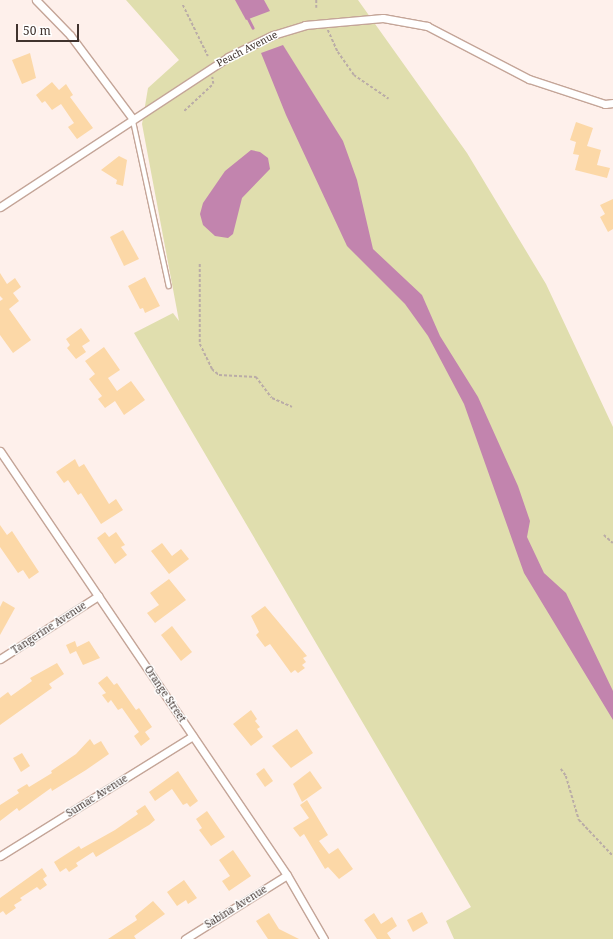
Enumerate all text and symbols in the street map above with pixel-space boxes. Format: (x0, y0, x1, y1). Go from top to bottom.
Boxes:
scale bar (18, 16, 81, 42)
text: 50 m (23, 22, 51, 39)
street label: Peach Avenue (215, 29, 279, 69)
street label: Tangerine Avenue (9, 599, 89, 657)
street label: Orange Street (142, 664, 188, 724)
street label: Sumac Avenue (64, 772, 130, 820)
street label: Sabina Avenue (203, 883, 269, 931)

